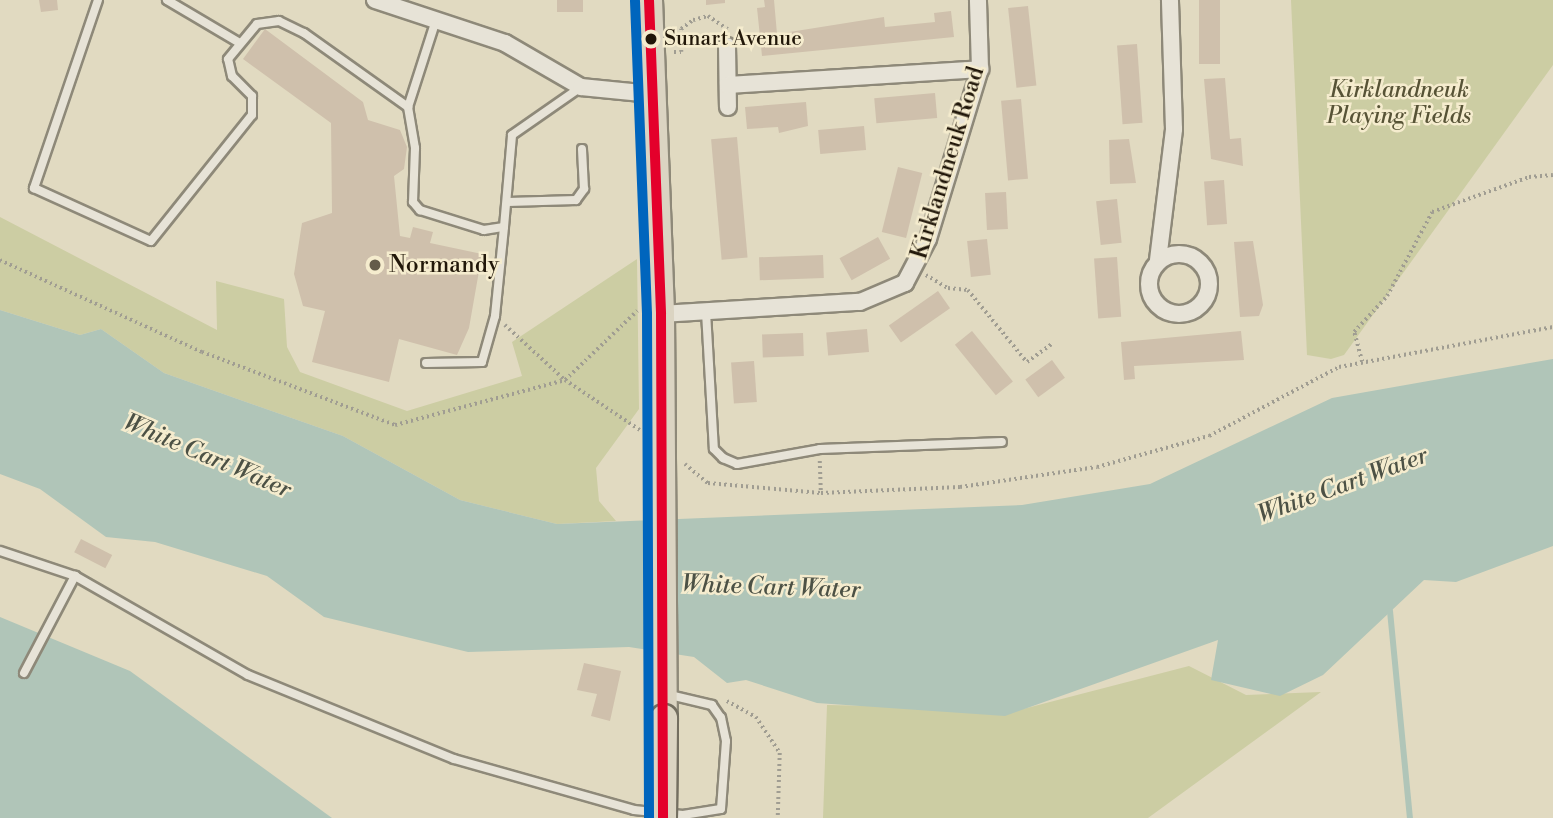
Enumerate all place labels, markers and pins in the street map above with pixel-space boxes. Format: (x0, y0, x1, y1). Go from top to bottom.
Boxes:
place label: Sunart Avenue (664, 26, 802, 52)
marker: Sunart Avenue (644, 32, 658, 46)
place label: Normandy (389, 251, 499, 279)
marker: Normandy (367, 257, 383, 273)

